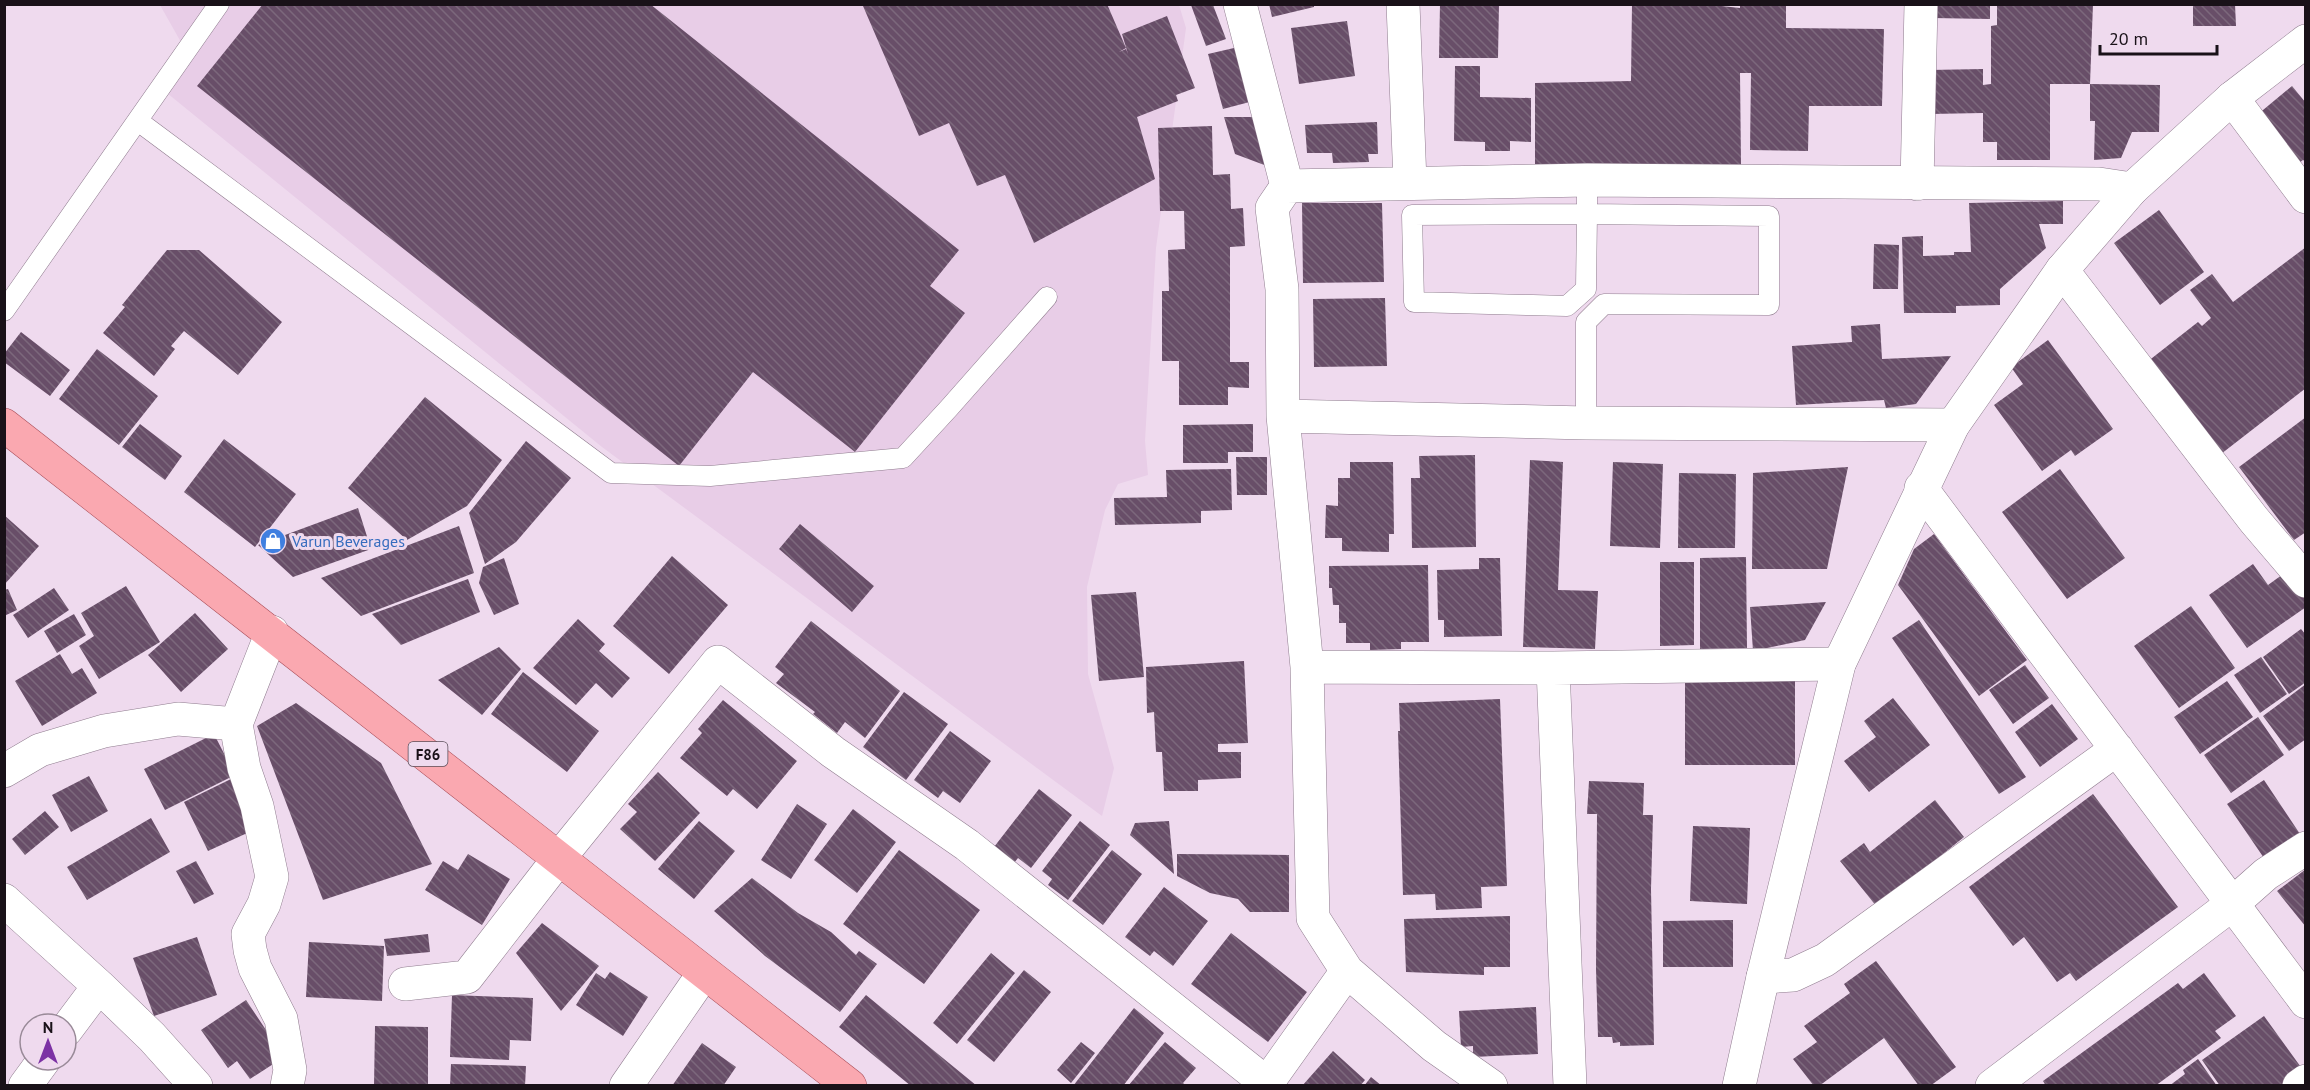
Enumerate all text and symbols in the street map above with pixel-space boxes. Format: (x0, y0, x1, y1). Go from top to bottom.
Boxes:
scale bar (2100, 18, 2217, 56)
text: 20 m (2109, 27, 2148, 50)
shop icon: Varun Beverages (258, 526, 288, 556)
place label: Varun Beverages (291, 531, 405, 551)
road number: F86 (408, 742, 448, 766)
north arrow (18, 1012, 78, 1072)
text: N (43, 1017, 53, 1037)

